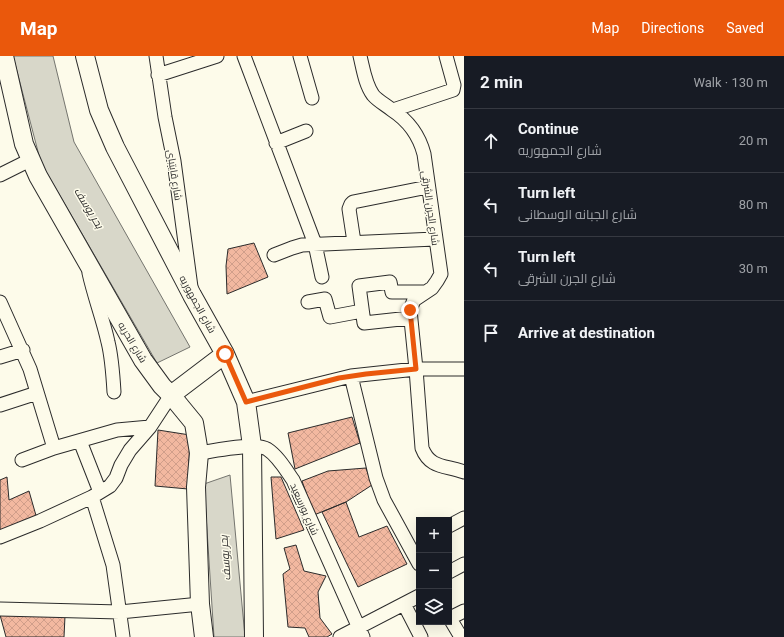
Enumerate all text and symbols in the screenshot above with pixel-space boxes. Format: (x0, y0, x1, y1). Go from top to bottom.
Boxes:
text: Map (20, 17, 58, 40)
text: Map (592, 20, 619, 36)
text: Directions (641, 20, 704, 36)
text: Saved (726, 20, 764, 36)
text: 2 min (480, 72, 523, 92)
text: Walk · 130 m (693, 75, 768, 90)
text: Continue (518, 120, 579, 138)
icon: ahead (480, 130, 502, 152)
text: 20 m (739, 133, 768, 148)
text: شارع الجمهوريه (518, 143, 602, 158)
street label: شارع قايتباى (164, 149, 184, 201)
street label: شارع الجرن الشرقى (419, 170, 441, 246)
text: Turn left (518, 184, 575, 202)
water label: بحر يوسف (71, 185, 106, 232)
icon: left (480, 194, 502, 216)
text: 80 m (739, 197, 768, 212)
text: شارع الجبانه الوسطانى (518, 207, 637, 222)
text: Turn left (518, 248, 575, 266)
icon: left (480, 258, 502, 280)
text: 30 m (739, 261, 768, 276)
text: شارع الجرن الشرقى (518, 271, 616, 286)
street label: شارع الجمهوريه (176, 273, 218, 336)
route end (401, 301, 419, 319)
street label: شارع الحريه (115, 320, 149, 365)
icon: arrive (480, 322, 502, 344)
text: Arrive at destination (518, 324, 655, 342)
route start (216, 345, 234, 363)
street label: شارع بورسعيد (287, 481, 321, 537)
map controls (416, 517, 452, 625)
button: + (416, 517, 452, 553)
water label: بحر يوسف (217, 534, 234, 581)
button: − (416, 553, 452, 589)
button: layers (416, 589, 452, 625)

